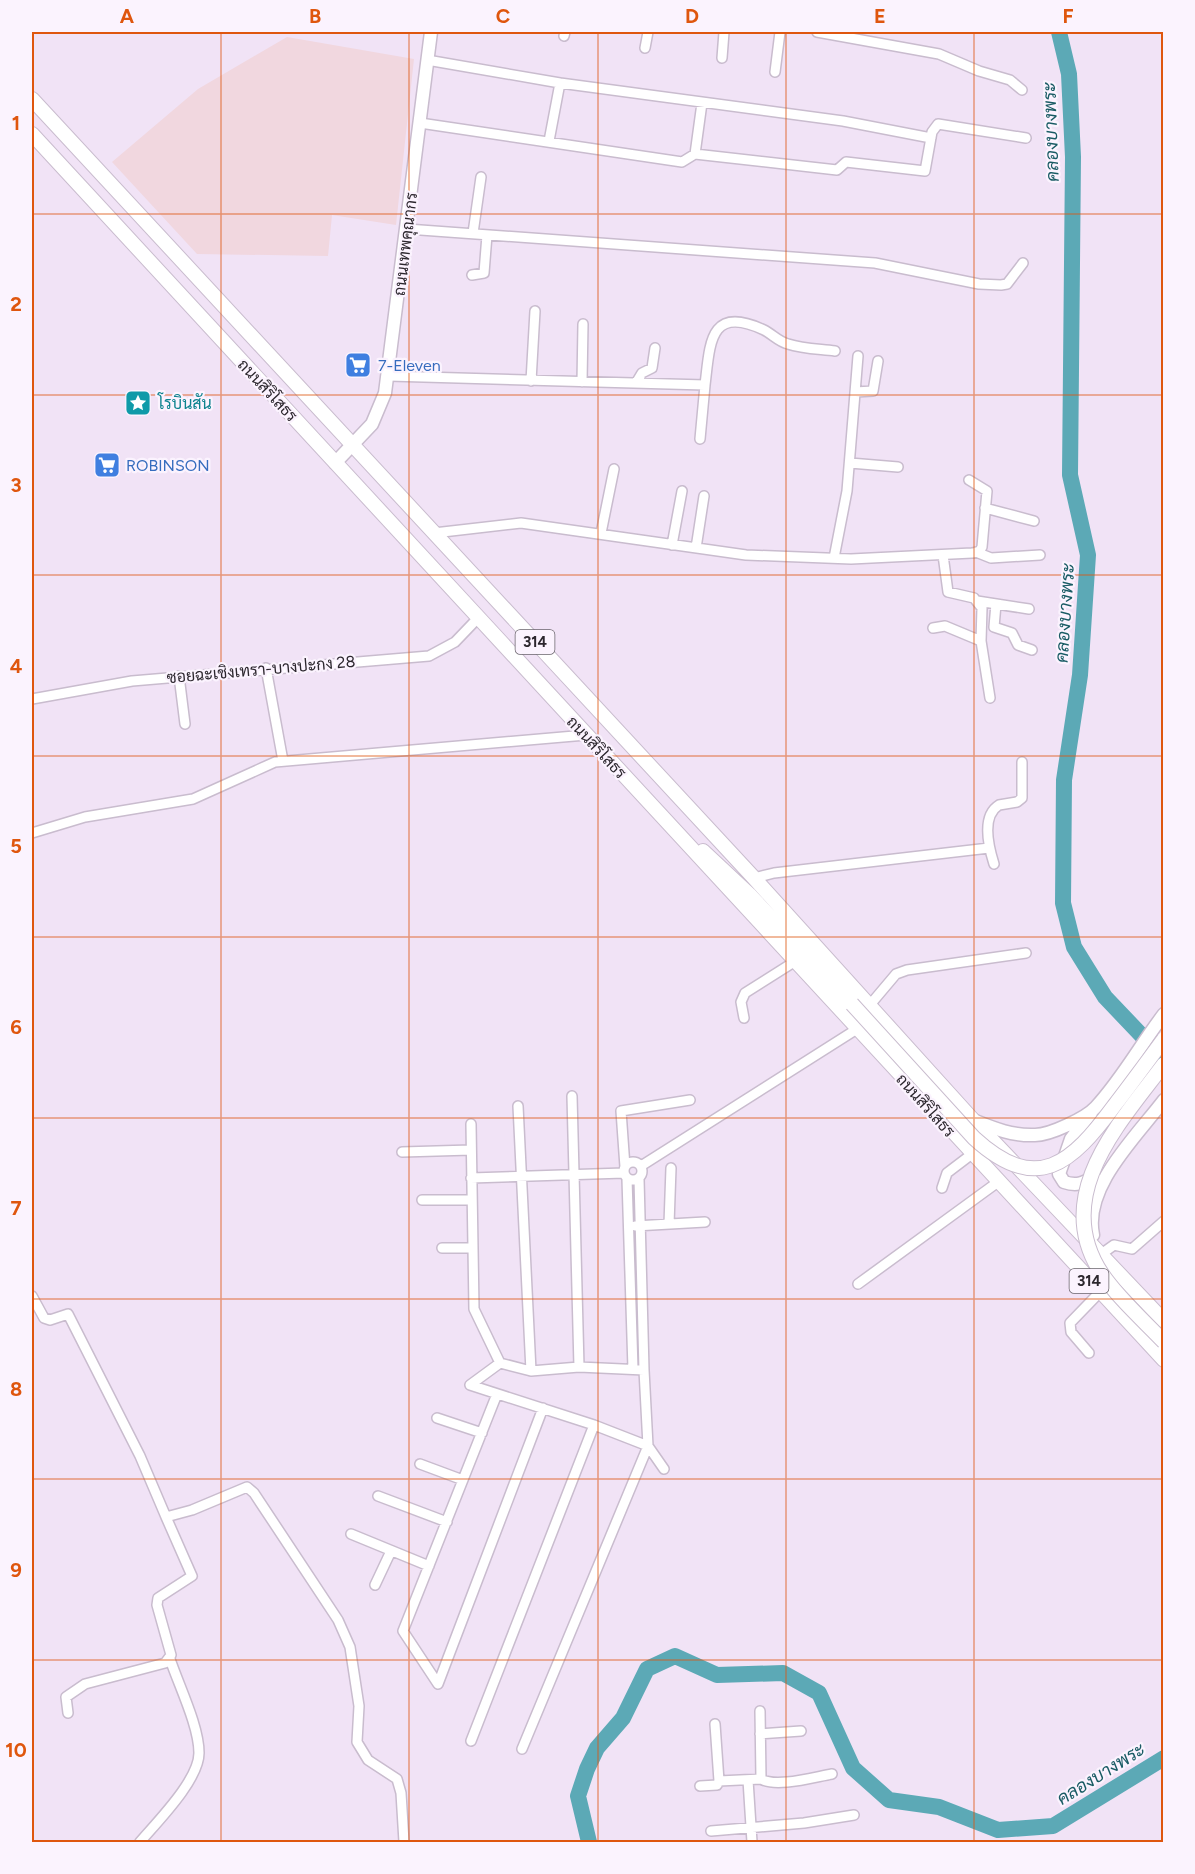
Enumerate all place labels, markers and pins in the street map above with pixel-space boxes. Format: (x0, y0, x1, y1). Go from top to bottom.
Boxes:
supermarket icon: 7-Eleven (343, 350, 373, 380)
place label: 7-Eleven (378, 356, 441, 375)
place icon: โรบินสัน (123, 388, 153, 418)
place label: โรบินสัน (157, 392, 212, 413)
supermarket icon: ROBINSON (92, 450, 122, 480)
place label: ROBINSON (126, 456, 210, 475)

